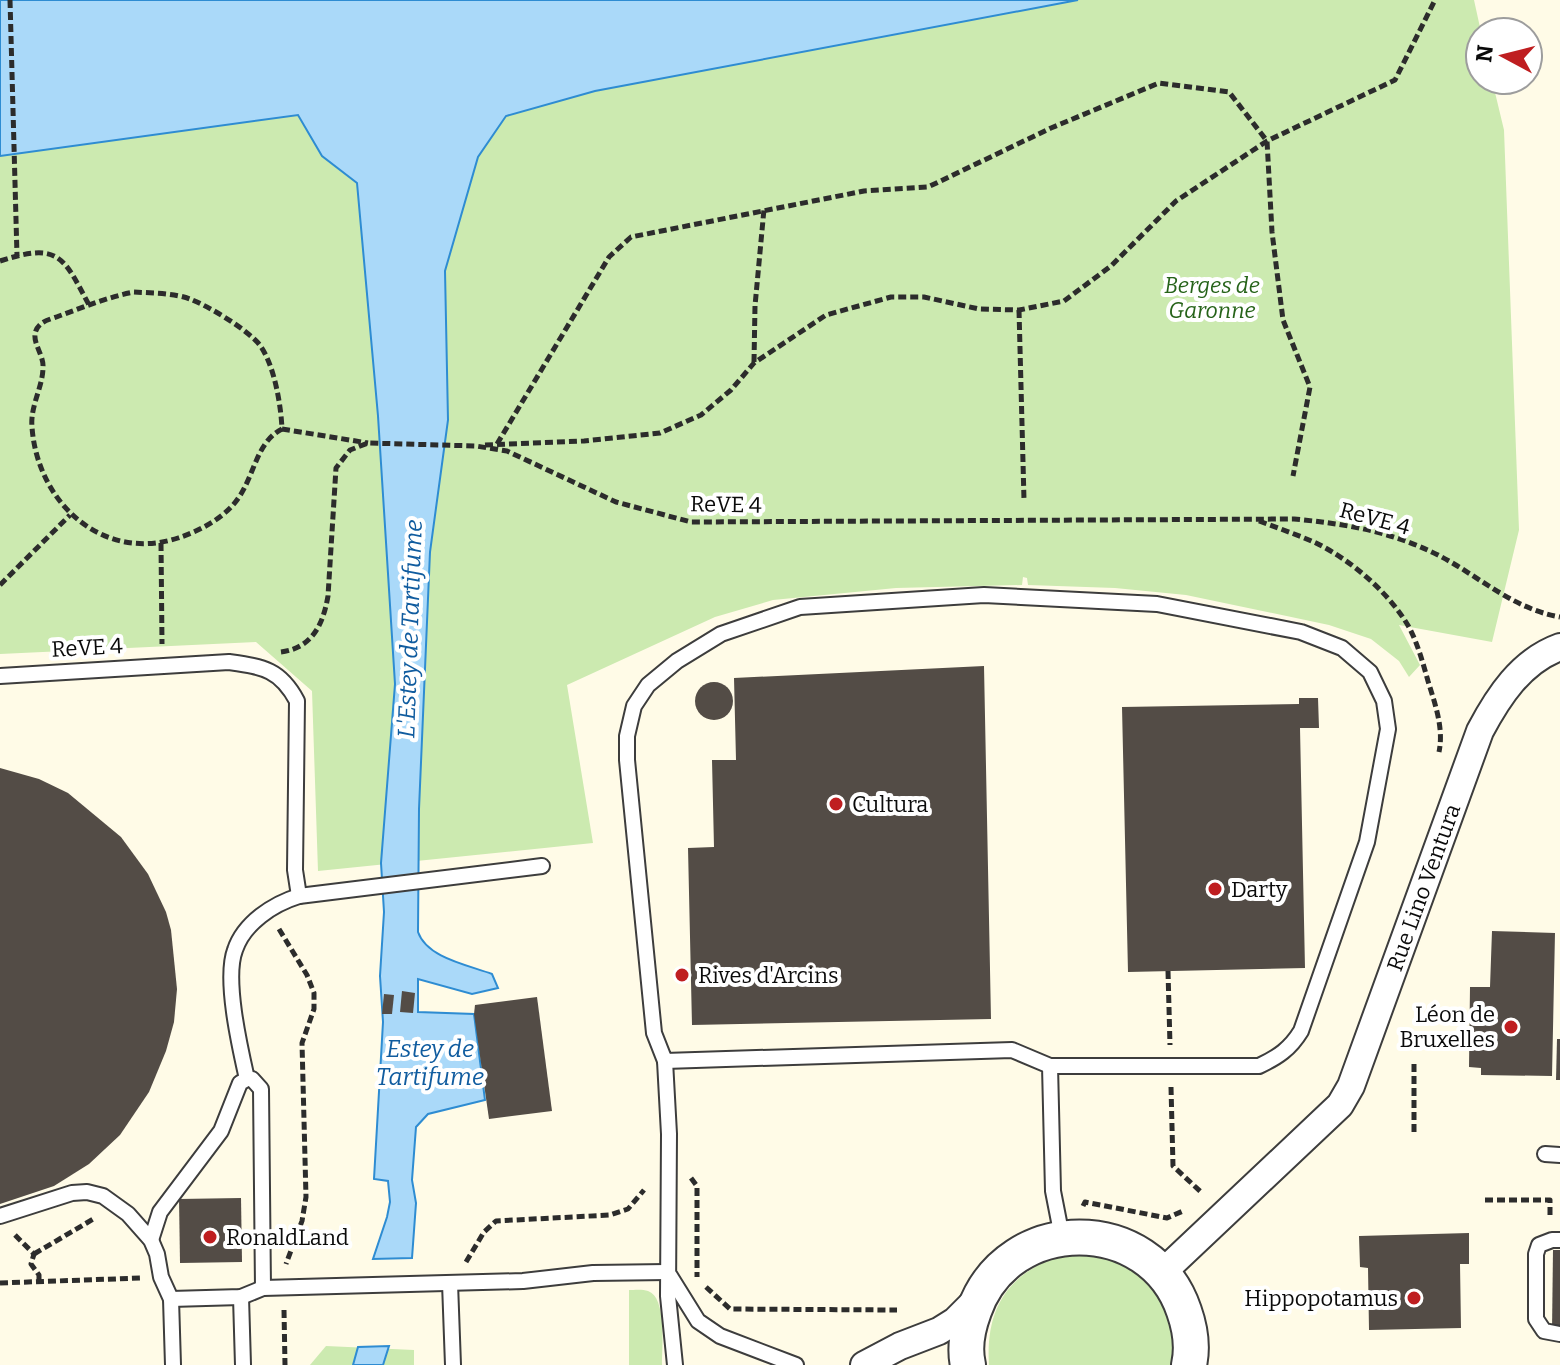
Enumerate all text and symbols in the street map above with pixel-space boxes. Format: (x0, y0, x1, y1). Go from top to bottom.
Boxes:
north arrow (1464, 16, 1544, 96)
text: N (1470, 44, 1499, 64)
park label: Berges de Garonne (1164, 272, 1260, 324)
street label: ReVE 4 (690, 490, 762, 519)
street label: ReVE 4 (1337, 496, 1413, 541)
water label: L'Estey de Tartifume (392, 519, 428, 739)
street label: ReVE 4 (51, 632, 124, 663)
place label: Cultura (852, 791, 928, 818)
marker: Cultura (827, 795, 845, 813)
street label: Rue Lino Ventura (1381, 800, 1466, 975)
place label: Darty (1231, 876, 1288, 903)
marker: Darty (1206, 880, 1224, 898)
place label: Rives d'Arcins (698, 962, 838, 989)
marker: Rives d'Arcins (673, 966, 691, 984)
place label: Léon de Bruxelles (1399, 1001, 1495, 1053)
marker: Léon de Bruxelles (1502, 1018, 1520, 1036)
water label: Estey de Tartifume (376, 1035, 484, 1091)
place label: RonaldLand (226, 1224, 349, 1251)
marker: RonaldLand (201, 1228, 219, 1246)
place label: Hippopotamus (1244, 1285, 1398, 1312)
marker: Hippopotamus (1405, 1289, 1423, 1307)

